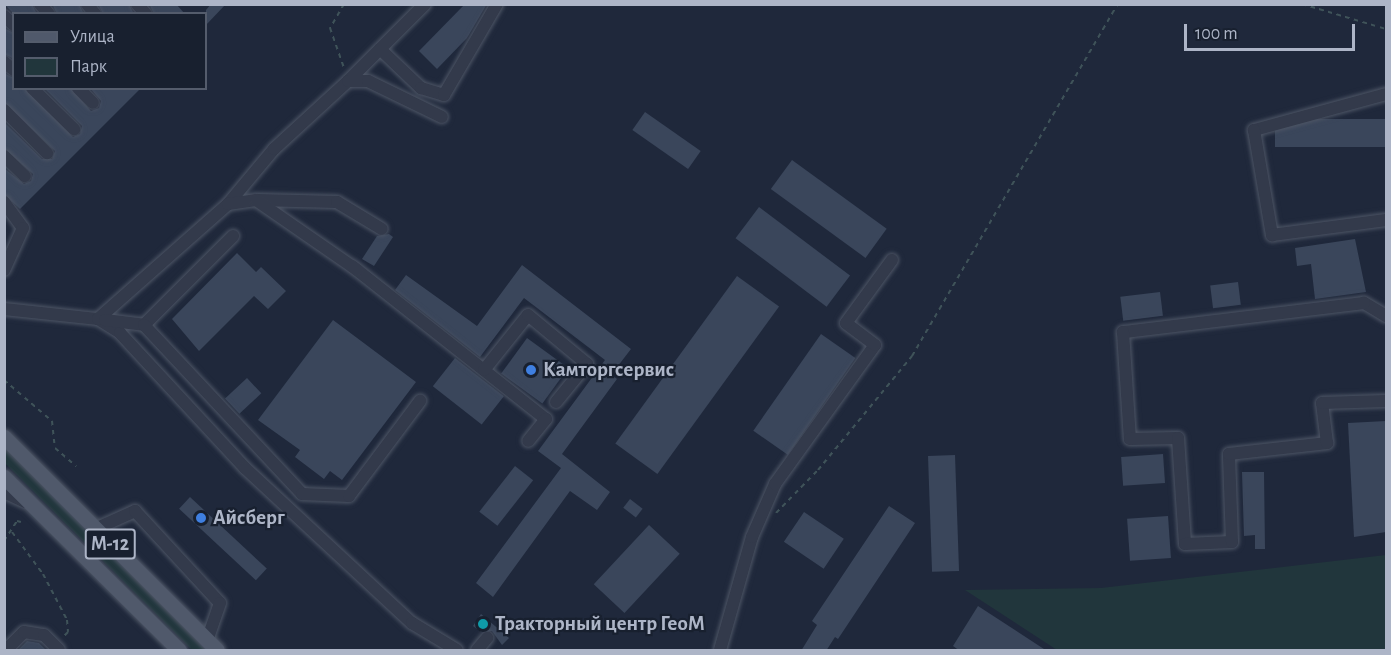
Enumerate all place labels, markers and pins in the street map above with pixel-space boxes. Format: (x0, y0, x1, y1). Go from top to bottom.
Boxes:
place label: Камторгсервис (543, 357, 674, 383)
marker: Камторгсервис (524, 363, 538, 377)
place label: Айсберг (213, 505, 285, 531)
marker: Айсберг (194, 511, 208, 525)
place label: Тракторный центр ГеоМ (495, 611, 705, 637)
marker: Тракторный центр ГеоМ (476, 617, 490, 631)

